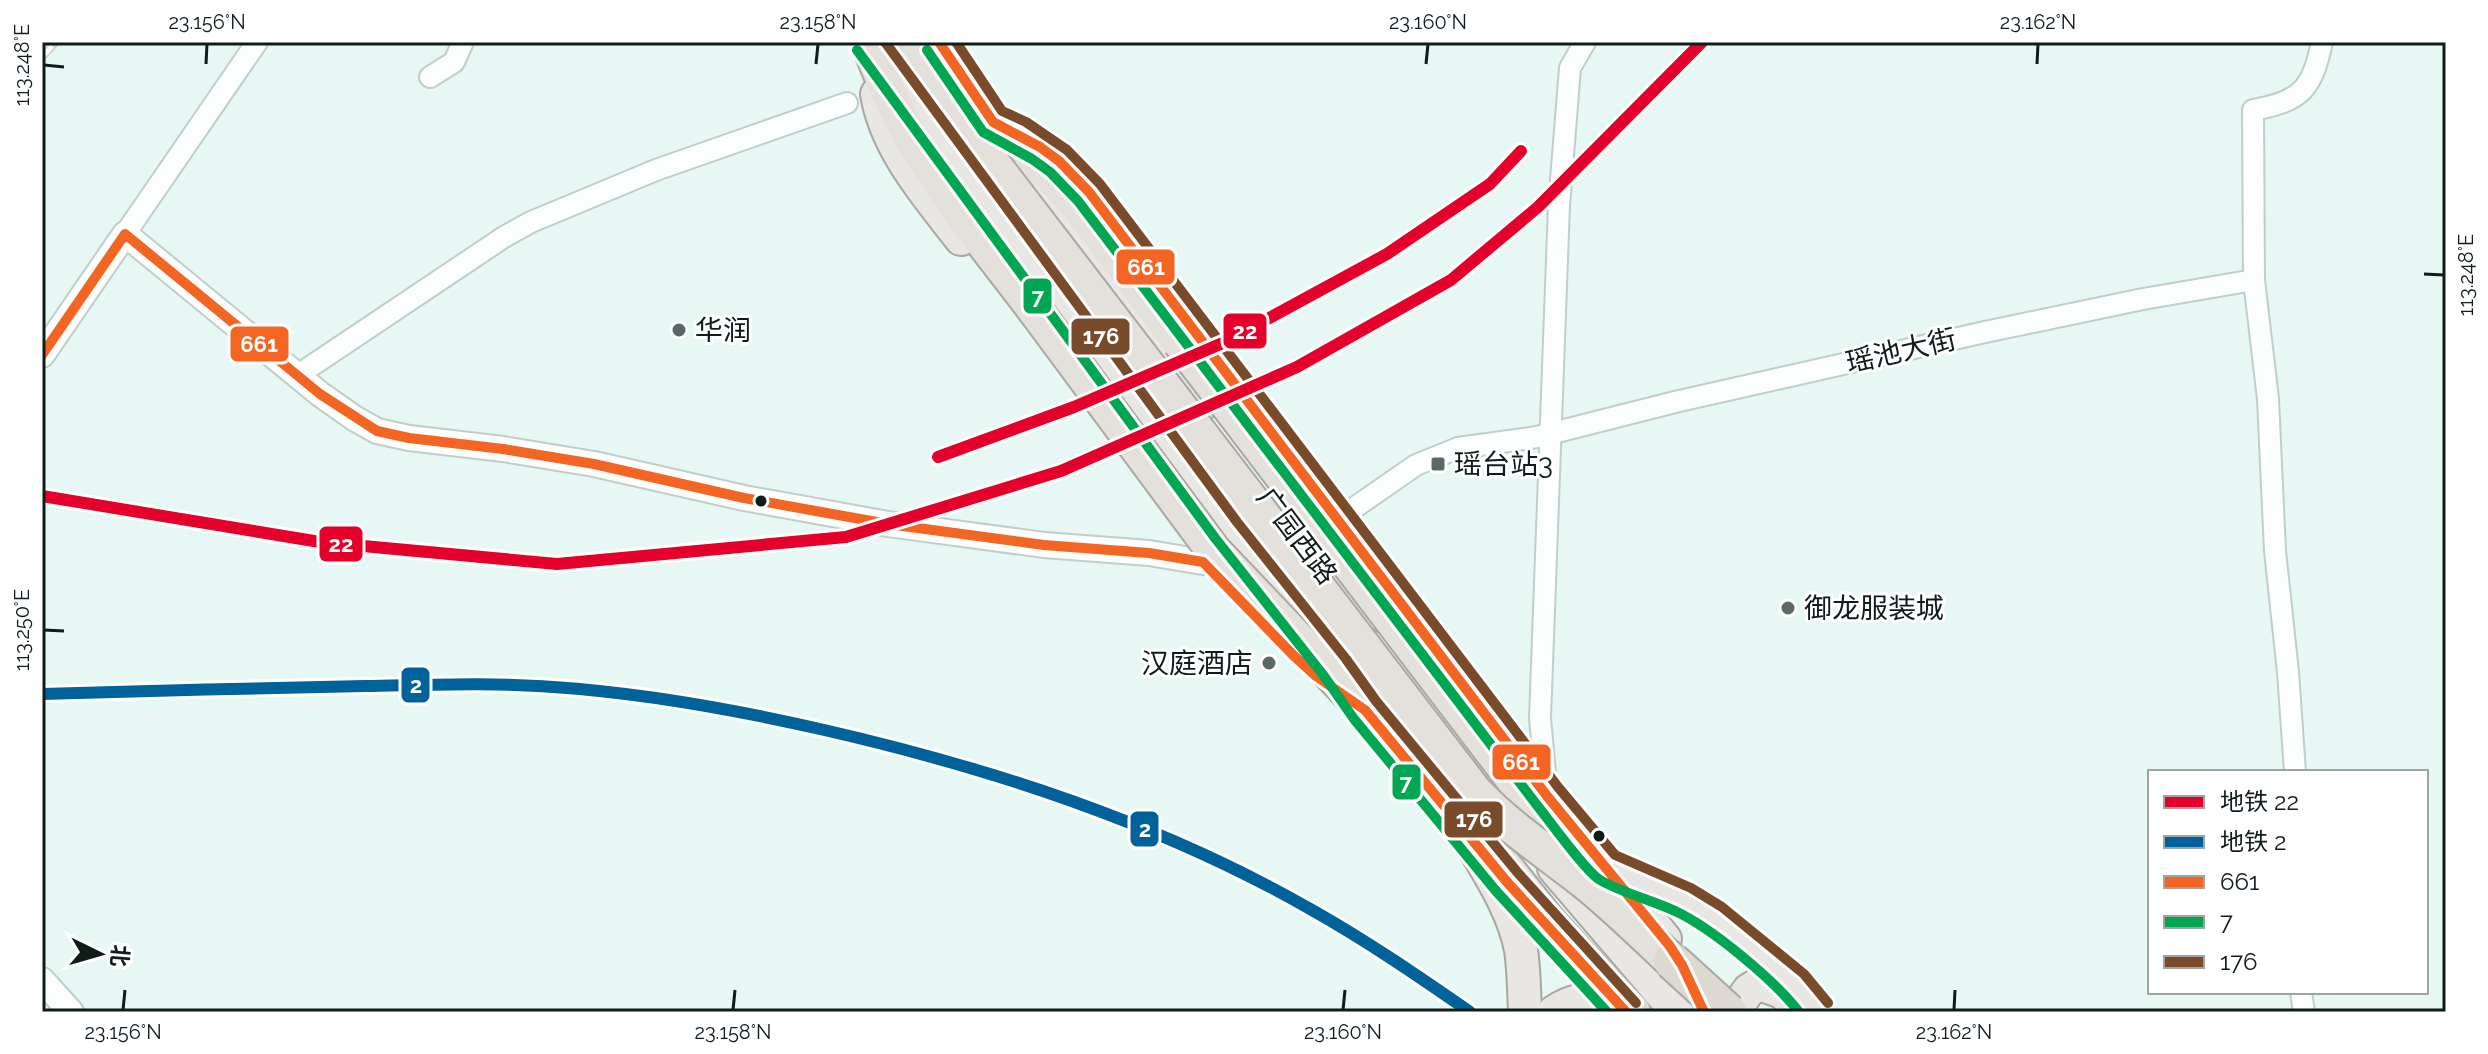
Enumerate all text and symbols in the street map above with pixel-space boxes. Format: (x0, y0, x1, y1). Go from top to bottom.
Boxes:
text: 23.156°N (168, 10, 246, 34)
text: 23.158°N (780, 10, 856, 34)
text: 23.160°N (1389, 10, 1467, 34)
text: 23.162°N (2000, 10, 2076, 34)
text: 113.248°E (10, 24, 34, 106)
text: 113.248°E (2454, 234, 2478, 316)
line badge: 661 (1115, 248, 1176, 286)
text: 661 (1127, 254, 1165, 280)
line badge: 7 (1022, 277, 1053, 315)
text: 7 (1032, 283, 1045, 309)
line badge: 22 (1222, 312, 1268, 350)
place label: 华润 (695, 314, 751, 347)
line badge: 176 (1070, 317, 1131, 356)
text: 22 (1233, 318, 1257, 344)
marker: 华润 (670, 321, 688, 339)
street label: 瑶池大街 (1843, 322, 1959, 380)
text: 176 (1083, 323, 1119, 349)
line badge: 661 (229, 325, 290, 363)
text: 661 (240, 331, 278, 357)
place label: 瑶台站3 (1454, 448, 1553, 481)
marker: 瑶台站3 (1429, 455, 1447, 473)
street label: 广园西路 (1250, 481, 1344, 591)
unlabelled marker (753, 493, 769, 509)
line badge: 22 (318, 525, 364, 563)
text: 22 (329, 531, 353, 557)
text: 113.250°E (10, 589, 34, 671)
place label: 御龙服装城 (1804, 592, 1944, 625)
marker: 御龙服装城 (1779, 599, 1797, 617)
place label: 汉庭酒店 (1141, 647, 1253, 680)
marker: 汉庭酒店 (1260, 654, 1278, 672)
line badge: 2 (400, 666, 431, 704)
text: 2 (410, 672, 422, 698)
line badge: 661 (1491, 743, 1552, 781)
text: 661 (1502, 749, 1540, 775)
line badge: 7 (1391, 763, 1422, 801)
text: 7 (1400, 769, 1413, 795)
legend (2148, 770, 2428, 994)
text: 地铁 22 (2220, 787, 2299, 816)
line badge: 176 (1443, 800, 1504, 839)
text: 176 (1456, 806, 1492, 832)
line badge: 2 (1129, 810, 1160, 848)
text: 2 (1139, 816, 1151, 842)
text: 地铁 2 (2220, 827, 2287, 856)
unlabelled marker (1591, 828, 1607, 844)
text: 661 (2220, 867, 2259, 896)
text: 7 (2220, 907, 2233, 936)
north arrow (60, 914, 140, 994)
text: 北 (106, 944, 134, 968)
text: 176 (2220, 947, 2257, 976)
text: 23.156°N (84, 1020, 162, 1044)
text: 23.158°N (695, 1020, 771, 1044)
text: 23.160°N (1304, 1020, 1382, 1044)
text: 23.162°N (1916, 1020, 1992, 1044)

